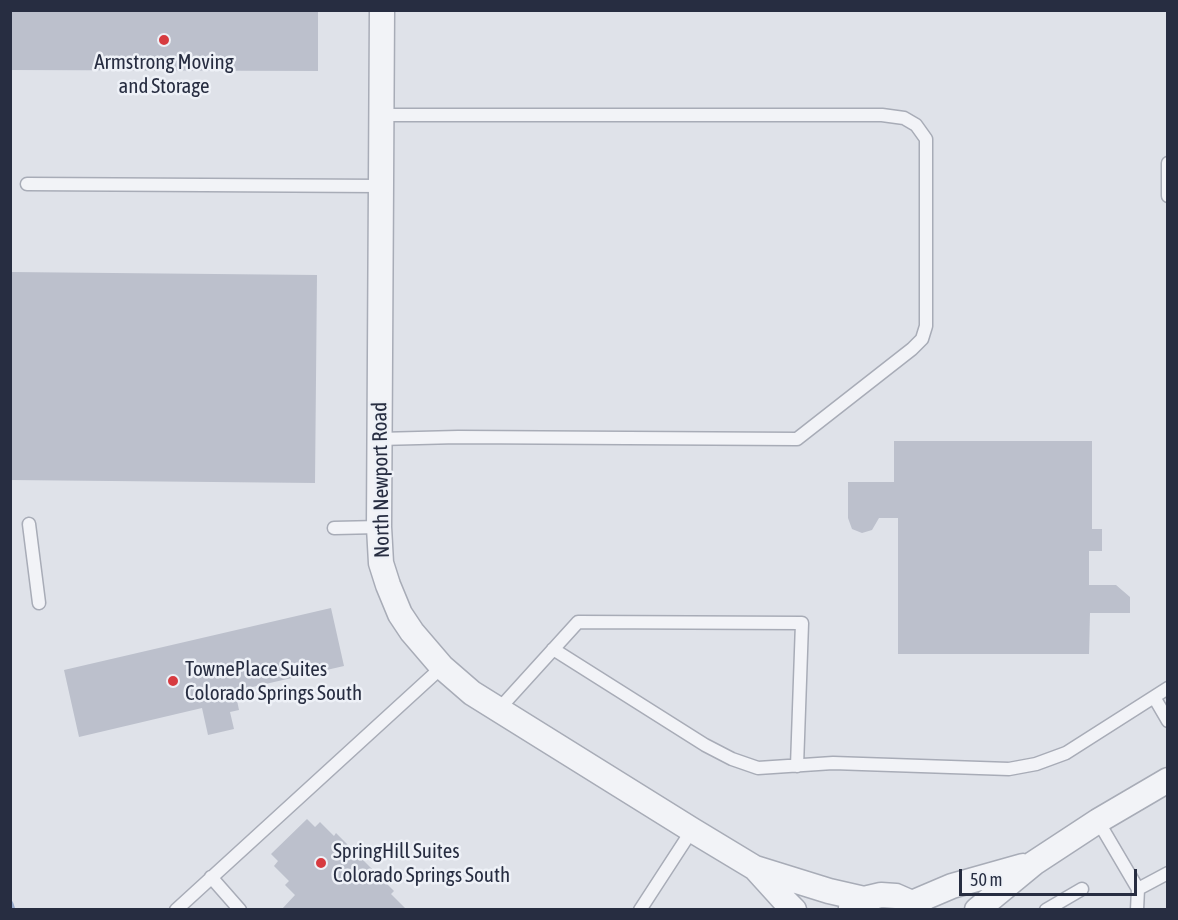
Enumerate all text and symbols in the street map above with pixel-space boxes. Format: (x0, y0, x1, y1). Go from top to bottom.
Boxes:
marker: Armstrong Moving and Storage (157, 33, 171, 47)
place label: Armstrong Moving and Storage (94, 49, 234, 99)
street label: North Newport Road (367, 402, 395, 558)
place label: TownePlace Suites Colorado Springs South (185, 656, 362, 706)
marker: TownePlace Suites Colorado Springs South (166, 674, 180, 688)
place label: SpringHill Suites Colorado Springs South (333, 838, 510, 888)
marker: SpringHill Suites Colorado Springs South (314, 856, 328, 870)
scale bar (962, 857, 1140, 895)
text: 50 m (970, 869, 1002, 890)

